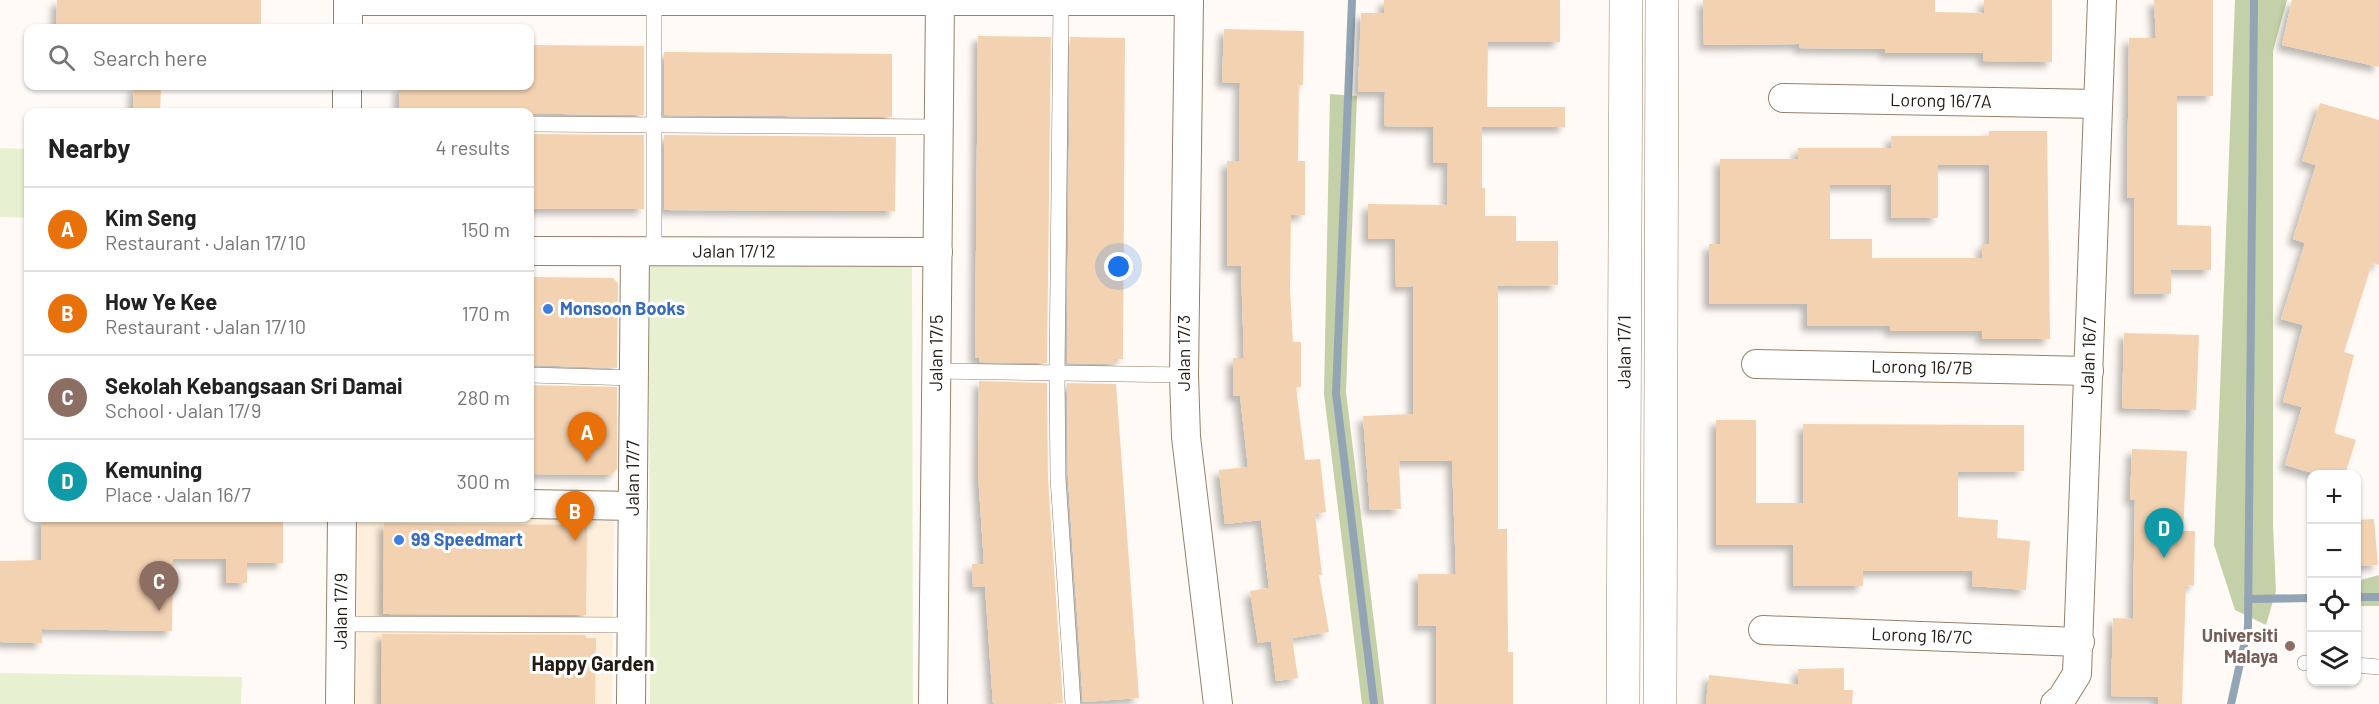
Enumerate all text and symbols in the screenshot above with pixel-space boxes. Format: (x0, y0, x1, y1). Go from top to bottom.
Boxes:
search box (24, 24, 534, 90)
icon: search (45, 41, 78, 74)
text: Search here (93, 44, 207, 70)
street label: Lorong 16/7A (1890, 88, 1992, 112)
text: Nearby (48, 132, 130, 163)
text: 4 results (435, 135, 510, 159)
text: Kim Seng (105, 204, 197, 230)
text: A (61, 217, 74, 241)
text: 150 m (461, 217, 510, 241)
text: Restaurant · Jalan 17/10 (105, 230, 306, 254)
street label: Jalan 17/12 (692, 239, 776, 262)
your location (1104, 252, 1133, 281)
text: How Ye Kee (105, 288, 217, 314)
place label: Monsoon Books (560, 297, 685, 319)
text: B (61, 301, 74, 325)
text: 170 m (462, 301, 510, 325)
marker: Monsoon Books (541, 302, 555, 316)
text: Restaurant · Jalan 17/10 (105, 314, 306, 338)
street label: Jalan 17/5 (924, 315, 947, 391)
street label: Jalan 17/3 (1172, 315, 1194, 391)
street label: Jalan 17/1 (1612, 315, 1635, 389)
street label: Jalan 16/7 (2075, 316, 2100, 395)
street label: Lorong 16/7B (1871, 354, 1973, 379)
text: Sekolah Kebangsaan Sri Damai (105, 372, 403, 398)
text: C (61, 385, 74, 409)
text: 280 m (457, 385, 510, 409)
text: School · Jalan 17/9 (105, 398, 261, 422)
pin: A (568, 412, 606, 462)
street label: Jalan 17/7 (621, 440, 643, 516)
text: Kemuning (105, 456, 202, 482)
text: D (61, 469, 74, 493)
text: 300 m (457, 469, 510, 493)
map controls (2307, 470, 2361, 686)
button: + (2307, 470, 2361, 524)
text: Place · Jalan 16/7 (105, 482, 251, 506)
pin: B (556, 492, 594, 541)
pin: D (2144, 508, 2184, 558)
button: − (2307, 524, 2361, 578)
place label: 99 Speedmart (411, 528, 523, 550)
marker: 99 Speedmart (392, 533, 406, 547)
pin: C (140, 562, 178, 611)
street label: Jalan 17/9 (329, 573, 351, 649)
button: locate (2307, 578, 2361, 632)
street label: Lorong 16/7C (1871, 622, 1973, 648)
place label: Universiti Malaya (2202, 624, 2278, 667)
button: layers (2307, 632, 2361, 686)
marker: Universiti Malaya (2283, 639, 2297, 653)
district label: Happy Garden (532, 651, 654, 675)

